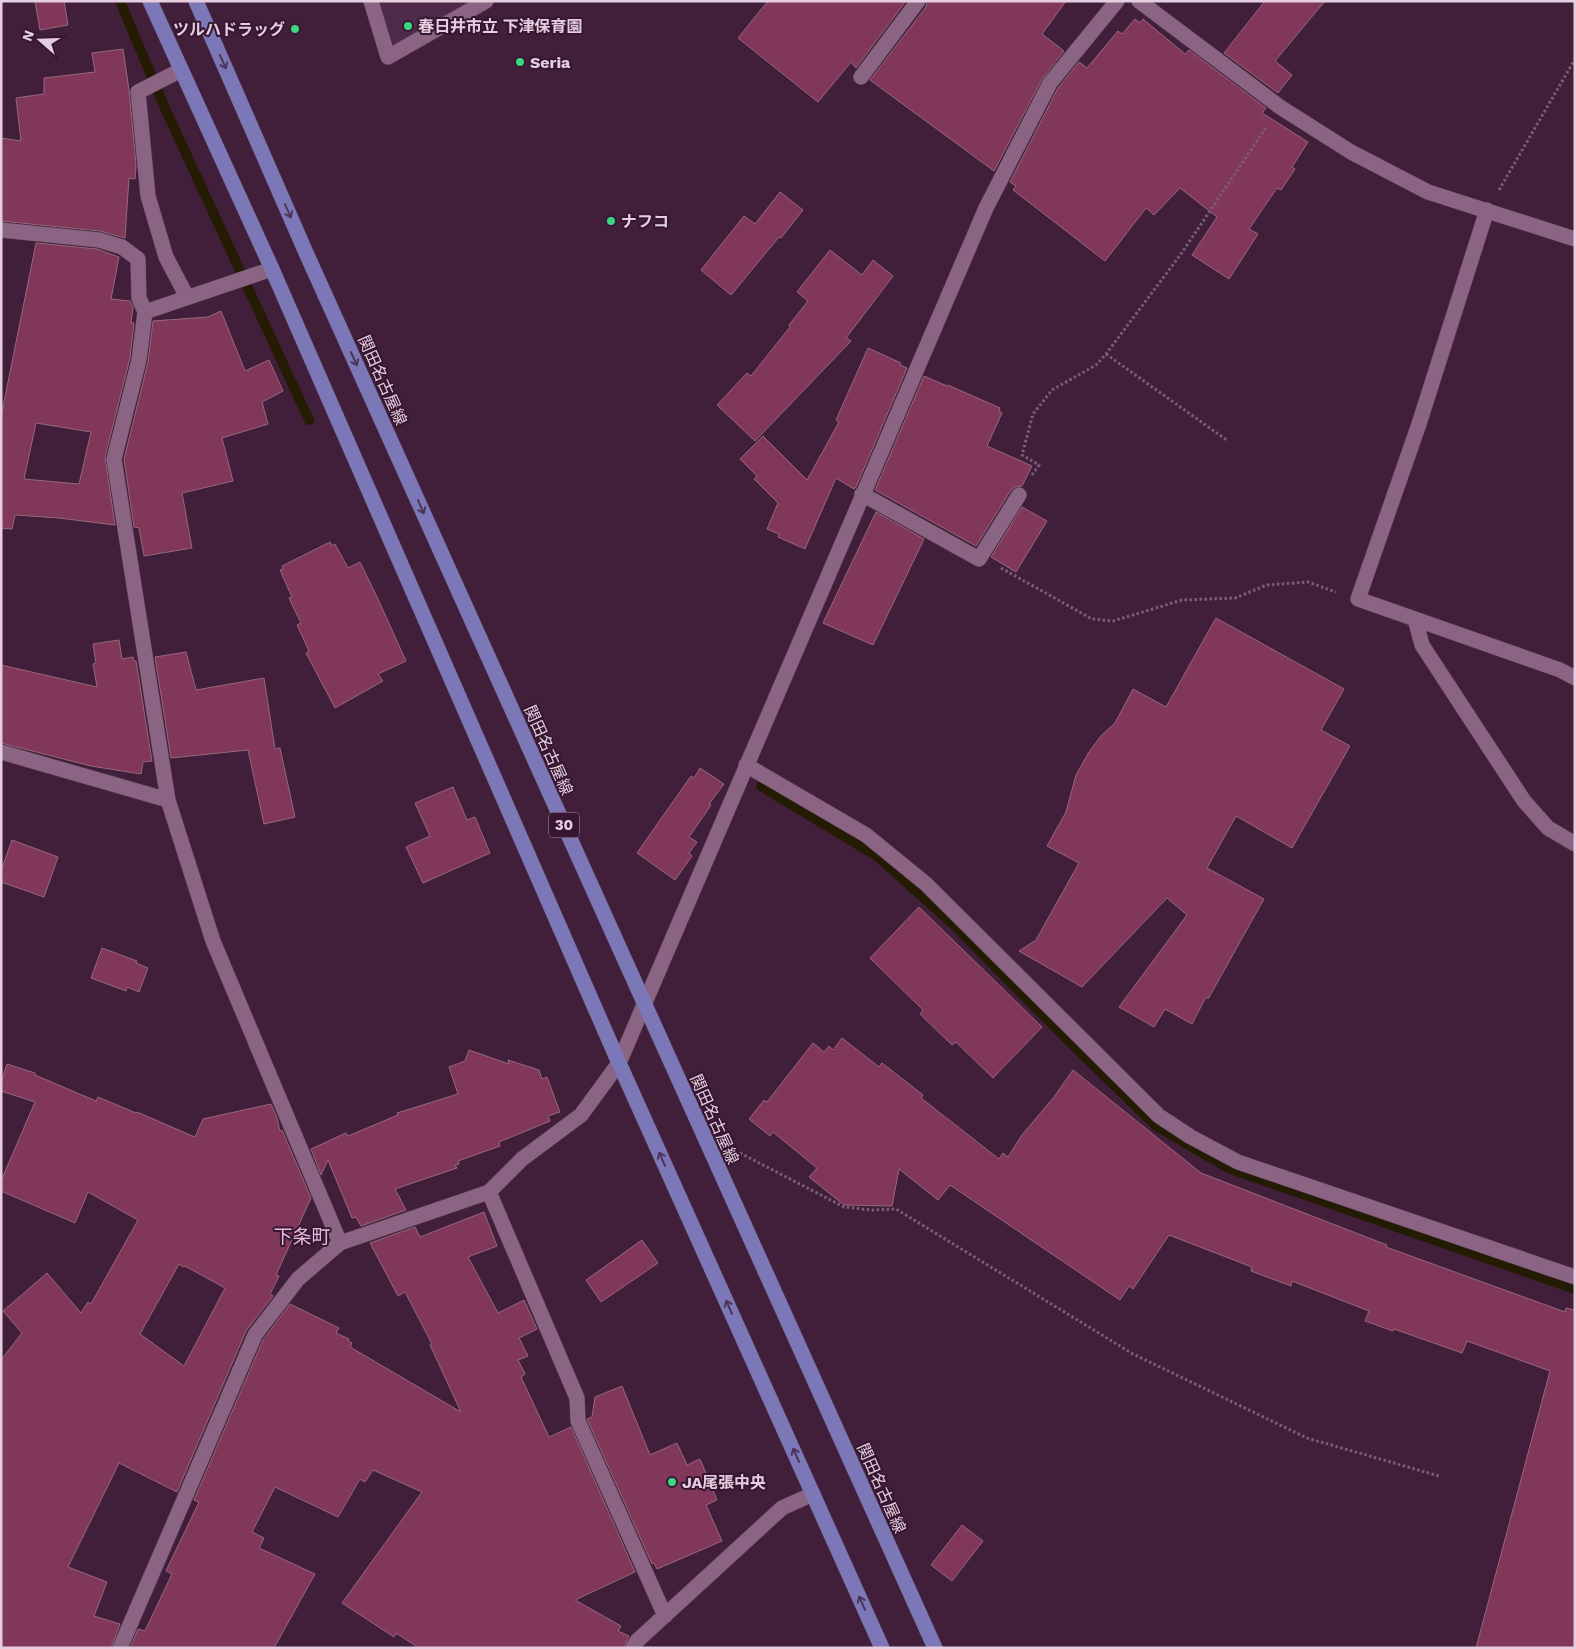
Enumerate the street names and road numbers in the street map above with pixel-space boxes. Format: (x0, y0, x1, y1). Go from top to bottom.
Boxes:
street label: 関田名古屋線 (354, 332, 411, 428)
street label: 関田名古屋線 (520, 702, 577, 798)
road number: 30 (549, 812, 579, 838)
street label: 関田名古屋線 (686, 1071, 743, 1167)
street label: 関田名古屋線 (853, 1440, 910, 1536)

